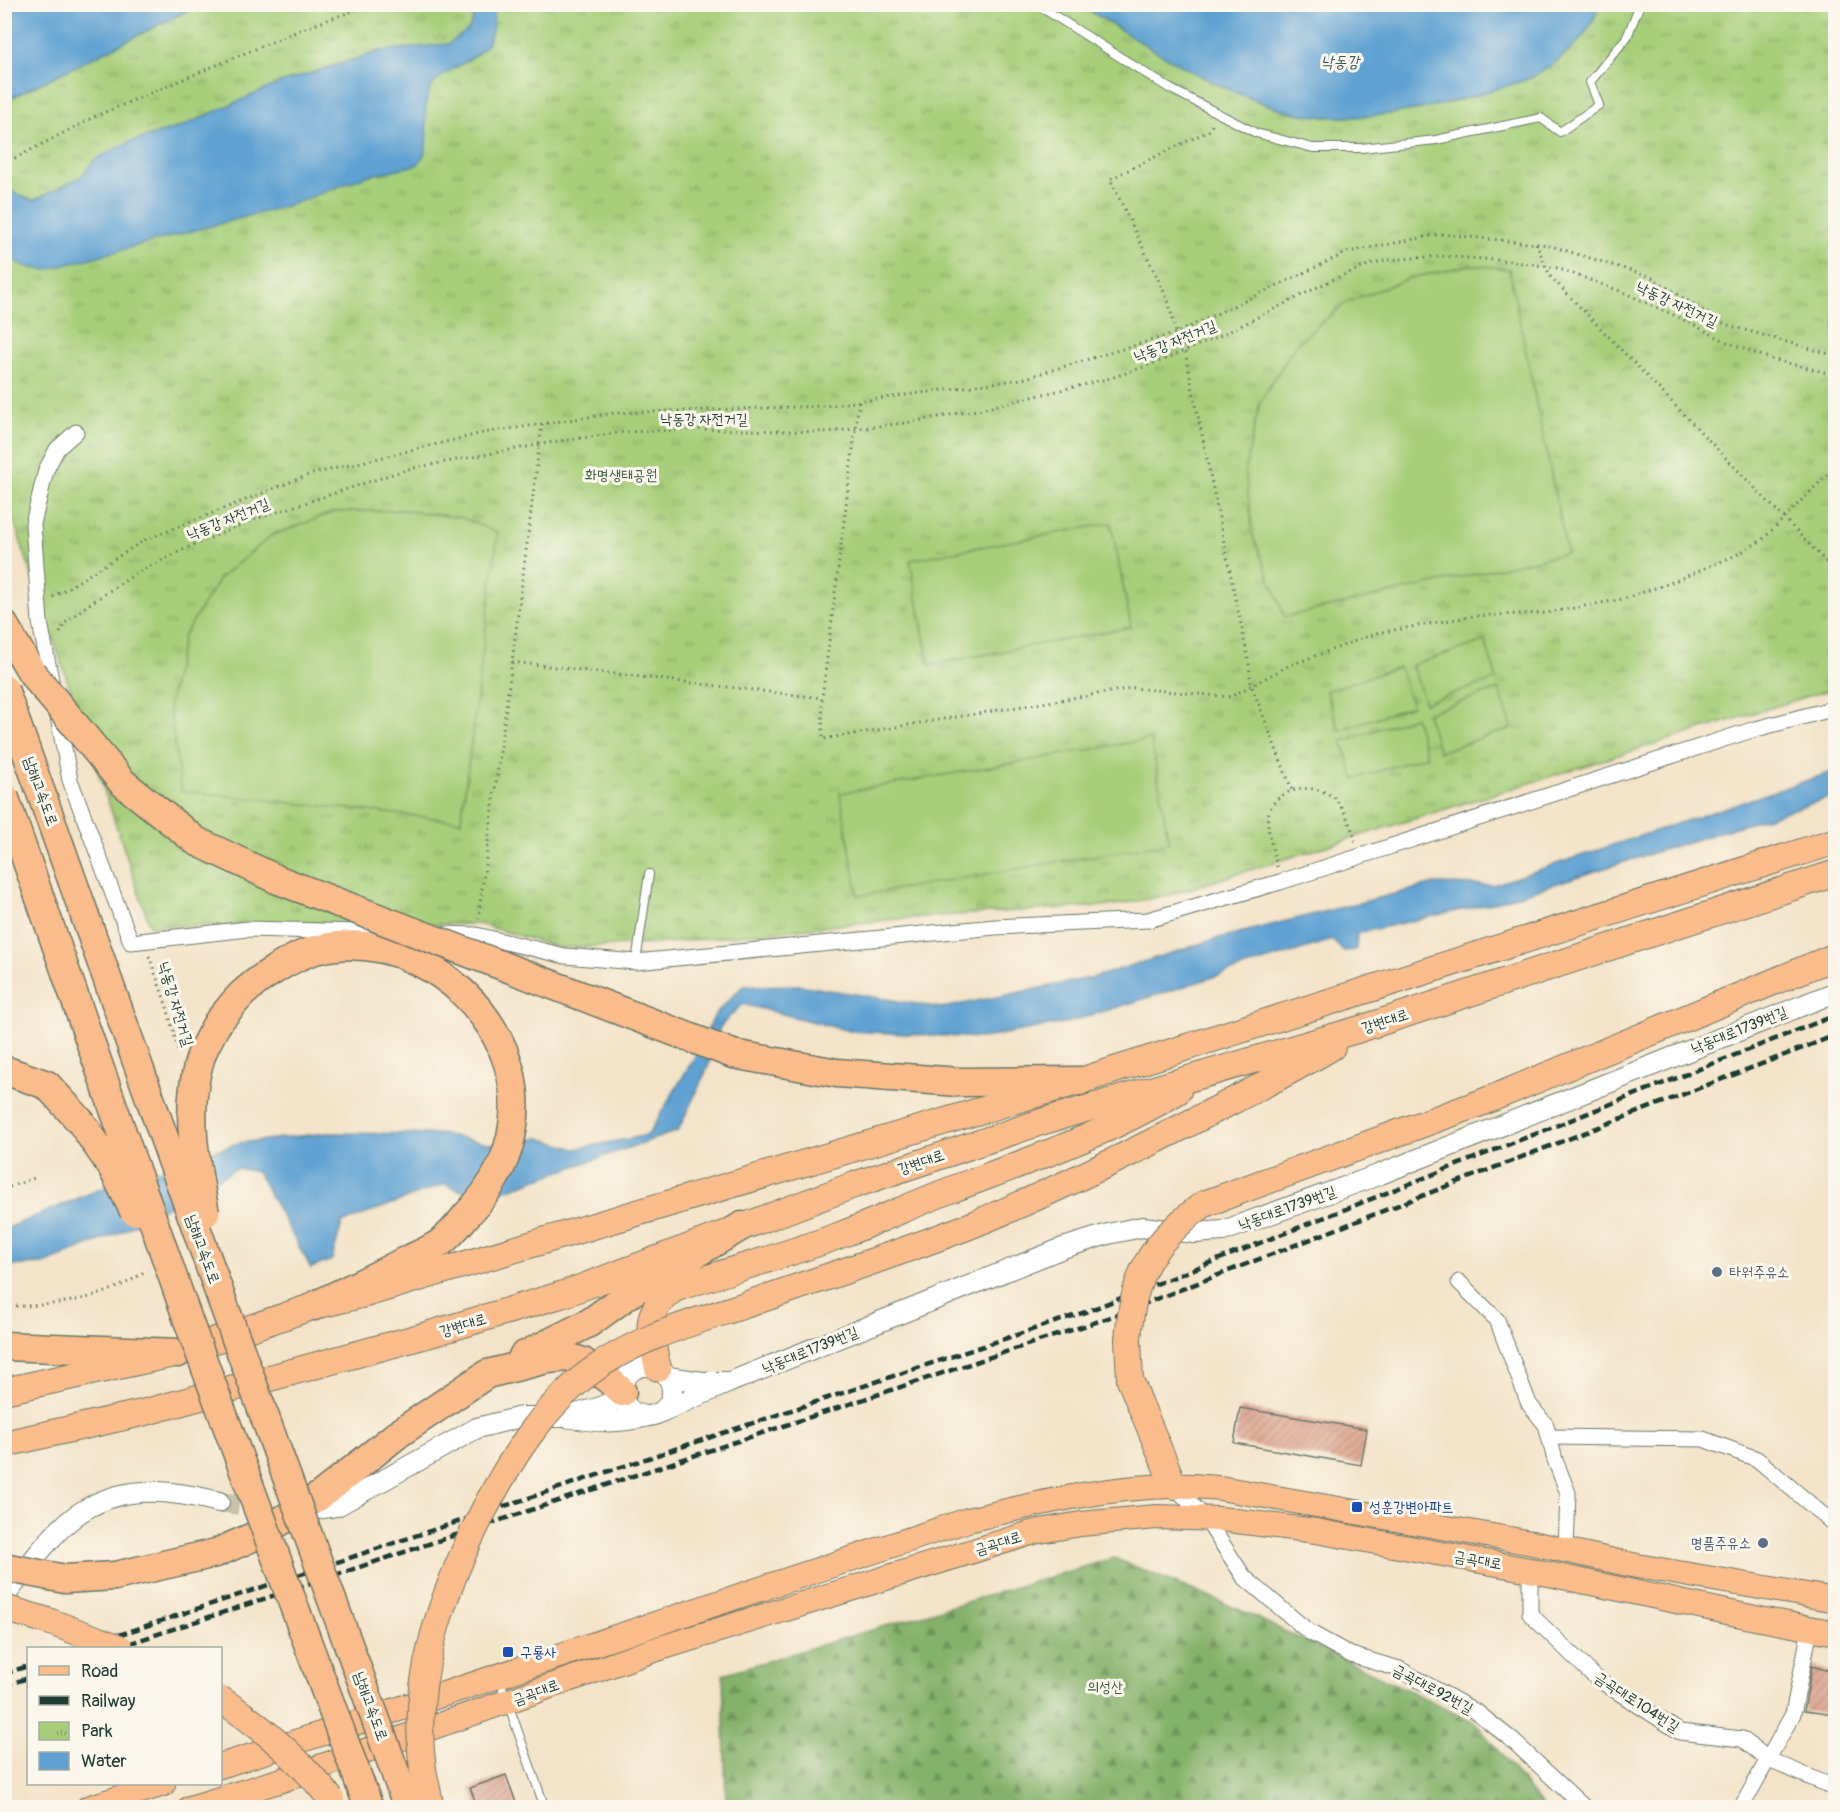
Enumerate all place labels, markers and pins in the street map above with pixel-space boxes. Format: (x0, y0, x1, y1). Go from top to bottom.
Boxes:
place label: 타워주유소 (1729, 1263, 1789, 1282)
marker: 타워주유소 (1710, 1265, 1724, 1279)
place label: 성훈강변아파트 (1369, 1498, 1454, 1517)
marker: 성훈강변아파트 (1350, 1500, 1364, 1514)
place label: 명품주유소 (1691, 1534, 1751, 1553)
marker: 명품주유소 (1756, 1536, 1770, 1550)
place label: 구룡사 (520, 1643, 556, 1662)
marker: 구룡사 (501, 1645, 515, 1659)

